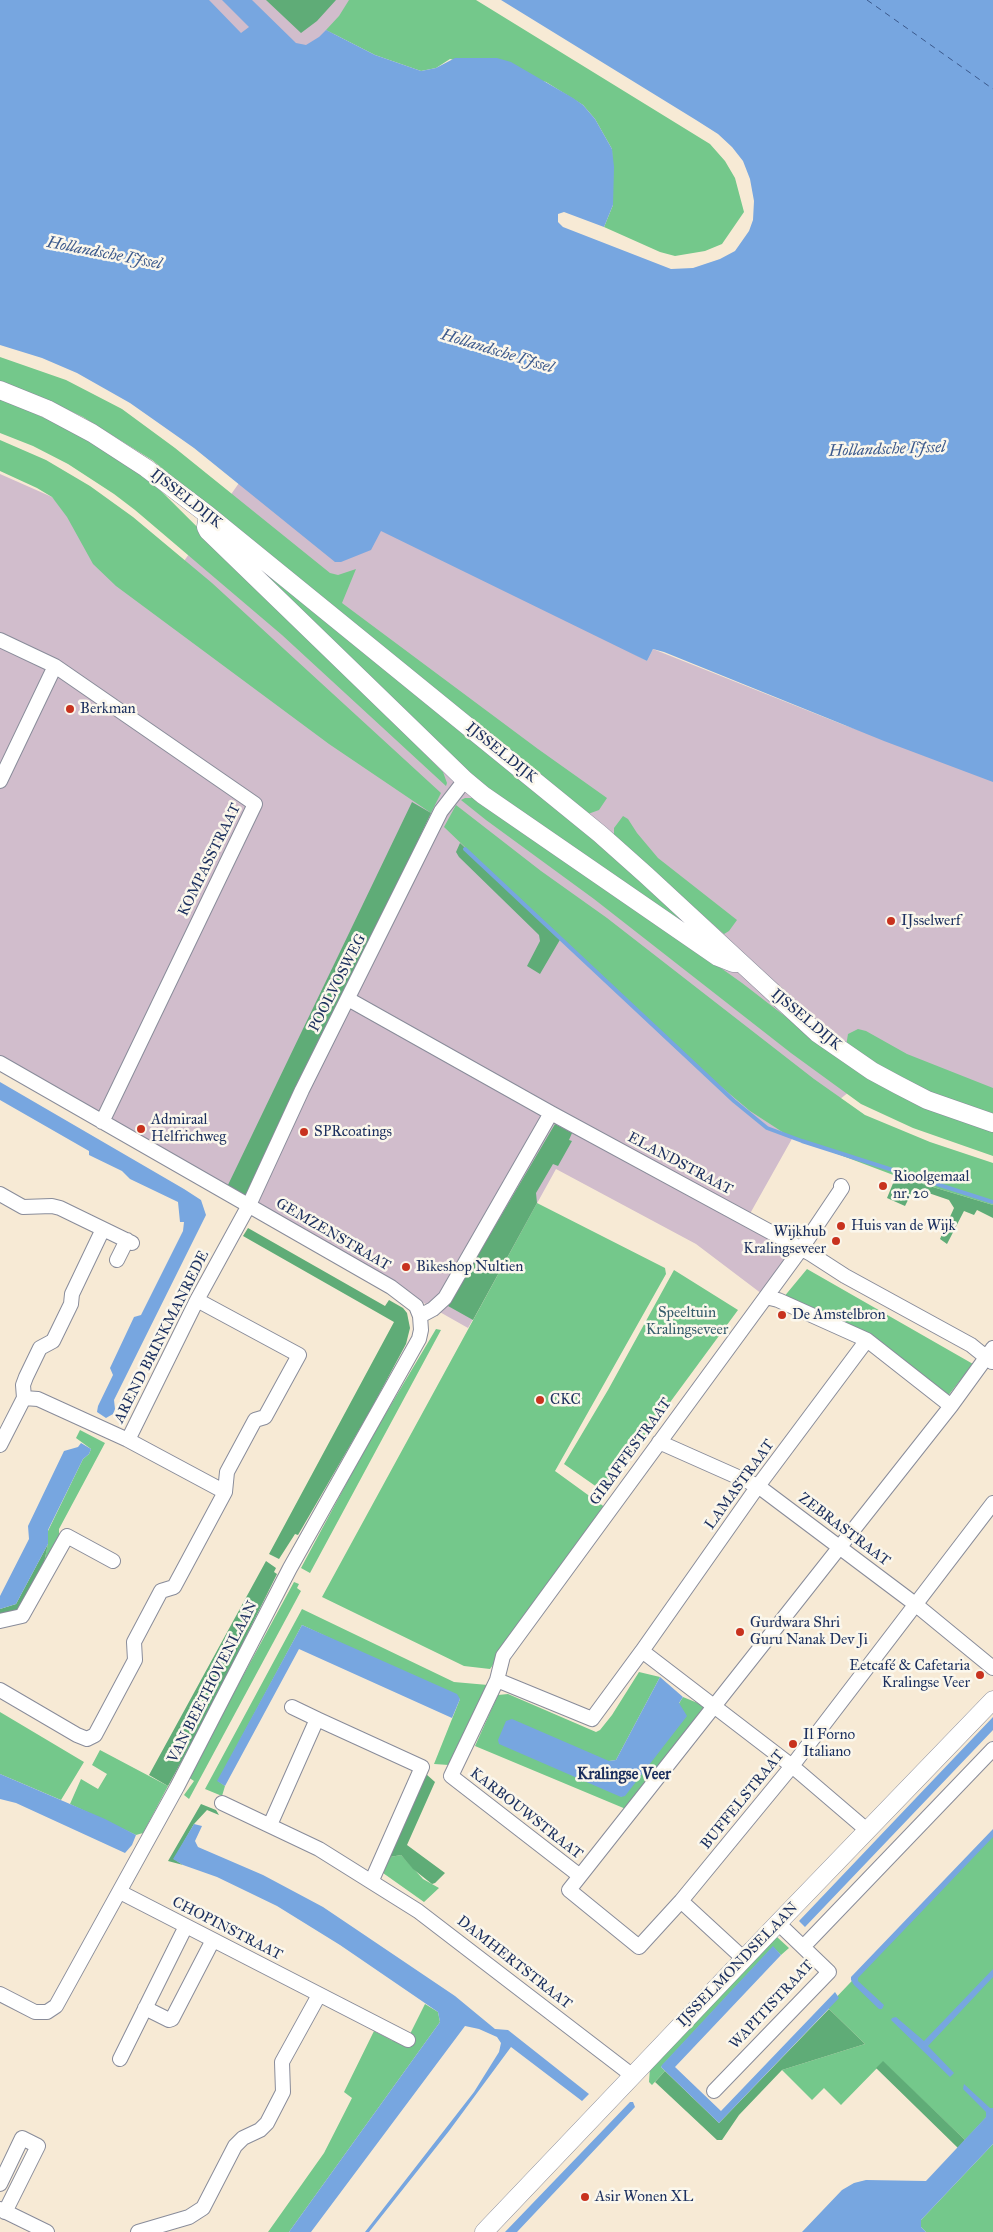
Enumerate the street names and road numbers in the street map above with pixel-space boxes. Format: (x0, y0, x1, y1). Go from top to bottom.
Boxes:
street label: IJSSELDIJK (146, 465, 226, 533)
street label: IJSSELDIJK (462, 719, 540, 787)
street label: KOMPASSTRAAT (175, 801, 245, 919)
street label: POOLVOSWEG (306, 931, 370, 1035)
street label: IJSSELDIJK (767, 985, 845, 1055)
street label: ELANDSTRAAT (624, 1129, 736, 1199)
street label: GEMZENSTRAAT (272, 1195, 394, 1275)
street label: AREND BRINKMANREDE (111, 1248, 213, 1426)
street label: GIRAFFESTRAAT (586, 1395, 676, 1509)
street label: LAMASTRAAT (701, 1437, 779, 1533)
street label: ZEBRASTRAAT (795, 1490, 893, 1570)
street label: VAN BEETHOVENLAAN (164, 1598, 262, 1766)
street label: BUFFELSTRAAT (697, 1747, 789, 1853)
street label: KARBOUWSTRAAT (466, 1764, 586, 1864)
street label: CHOPINSTRAAT (169, 1893, 285, 1965)
street label: IJSSELMONDSELAAN (674, 1899, 802, 2031)
street label: DAMHERTSTRAAT (453, 1913, 575, 2013)
street label: WAPITISTRAAT (726, 1957, 818, 2053)

